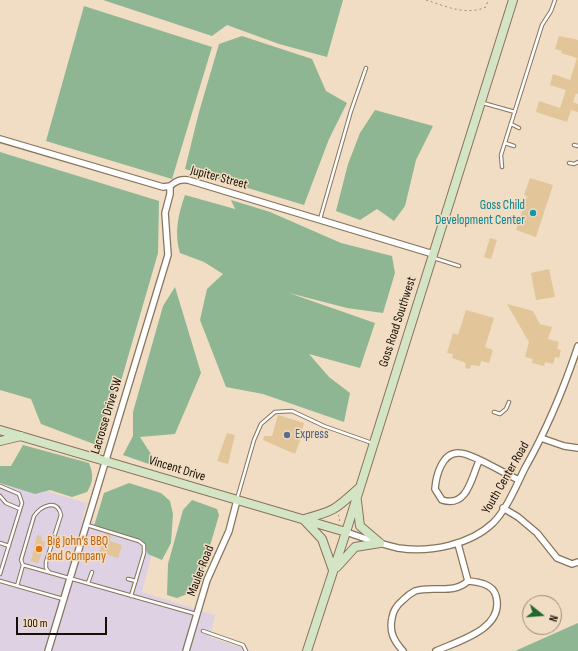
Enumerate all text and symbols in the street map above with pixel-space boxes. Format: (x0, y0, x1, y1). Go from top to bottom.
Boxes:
street label: Jupiter Street (189, 163, 249, 193)
place label: Goss Child Development Center (435, 198, 525, 229)
marker: Goss Child Development Center (528, 208, 538, 218)
street label: Goss Road Southwest (376, 275, 420, 369)
street label: Lacrosse Drive SW (88, 376, 126, 456)
place label: Express (295, 427, 329, 443)
marker: Express (282, 430, 292, 440)
street label: Youth Center Road (479, 439, 533, 517)
street label: Vincent Drive (147, 453, 207, 485)
place label: Big John’s BBQ and Company (47, 534, 108, 565)
street label: Mauler Road (184, 543, 218, 599)
marker: Big John’s BBQ and Company (34, 544, 44, 554)
north arrow (522, 595, 562, 635)
scale bar (18, 609, 109, 635)
text: N (546, 614, 560, 623)
text: 100 m (23, 616, 48, 631)

